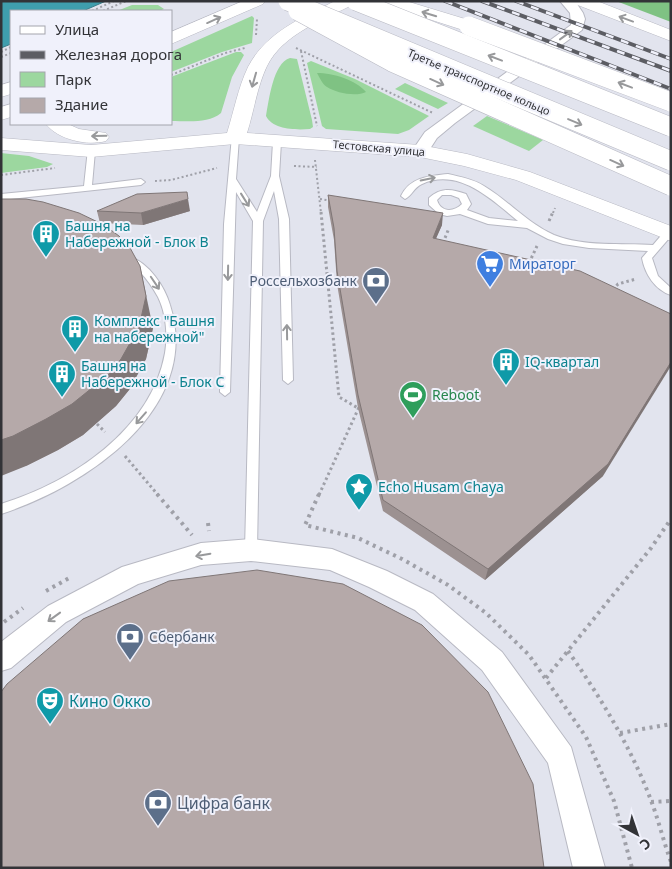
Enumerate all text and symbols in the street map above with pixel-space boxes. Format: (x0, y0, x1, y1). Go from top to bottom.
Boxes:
one-way arrow (421, 8, 437, 18)
legend (10, 10, 172, 125)
one-way arrow (618, 14, 634, 23)
one-way arrow (206, 15, 221, 25)
text: Улица (55, 19, 99, 39)
one-way arrow (559, 30, 573, 40)
text: Железная дорога (55, 44, 182, 64)
street label: Третье транспортное кольцо (406, 45, 553, 118)
one-way arrow (488, 52, 503, 62)
text: Парк (55, 69, 91, 89)
one-way arrow (248, 71, 258, 87)
one-way arrow (429, 78, 444, 87)
one-way arrow (618, 80, 633, 89)
text: Здание (55, 94, 108, 114)
one-way arrow (567, 117, 582, 127)
one-way arrow (92, 131, 108, 141)
street label: Тестовская улица (332, 136, 426, 159)
one-way arrow (609, 158, 624, 168)
one-way arrow (419, 174, 435, 183)
one-way arrow (239, 193, 250, 207)
place label: Башня на Набережной - Блок В (65, 216, 209, 251)
building icon: Башня на Набережной - Блок В (31, 219, 61, 258)
supermarket icon: Мираторг (475, 249, 505, 288)
place label: Мираторг (509, 254, 576, 273)
one-way arrow (223, 264, 233, 280)
bank icon: Россельхозбанк (361, 266, 391, 305)
place label: Россельхозбанк (249, 271, 358, 290)
one-way arrow (150, 276, 160, 290)
place label: Комплекс "Башня на набережной" (94, 311, 215, 346)
building icon: Комплекс "Башня на набережной" (60, 314, 90, 353)
one-way arrow (282, 324, 291, 340)
building icon: IQ-квартал (491, 347, 521, 386)
place label: IQ-квартал (525, 352, 599, 371)
place label: Башня на Набережной - Блок С (81, 356, 224, 391)
building icon: Башня на Набережной - Блок С (47, 359, 77, 398)
sports icon: Reboot (398, 380, 428, 419)
place label: Reboot (432, 385, 479, 404)
one-way arrow (135, 411, 146, 424)
place icon: Echo Husam Chaya (344, 472, 374, 511)
place label: Echo Husam Chaya (378, 477, 504, 496)
one-way arrow (195, 550, 211, 560)
one-way arrow (47, 612, 61, 622)
bank icon: Сбербанк (115, 622, 145, 661)
place label: Сбербанк (149, 627, 215, 646)
theatre icon: Кино Окко (35, 686, 65, 725)
place label: Кино Окко (69, 690, 151, 712)
bank icon: Цифра банк (143, 788, 173, 827)
place label: Цифра банк (177, 792, 271, 814)
north arrow (612, 809, 662, 859)
text: С (636, 834, 655, 855)

